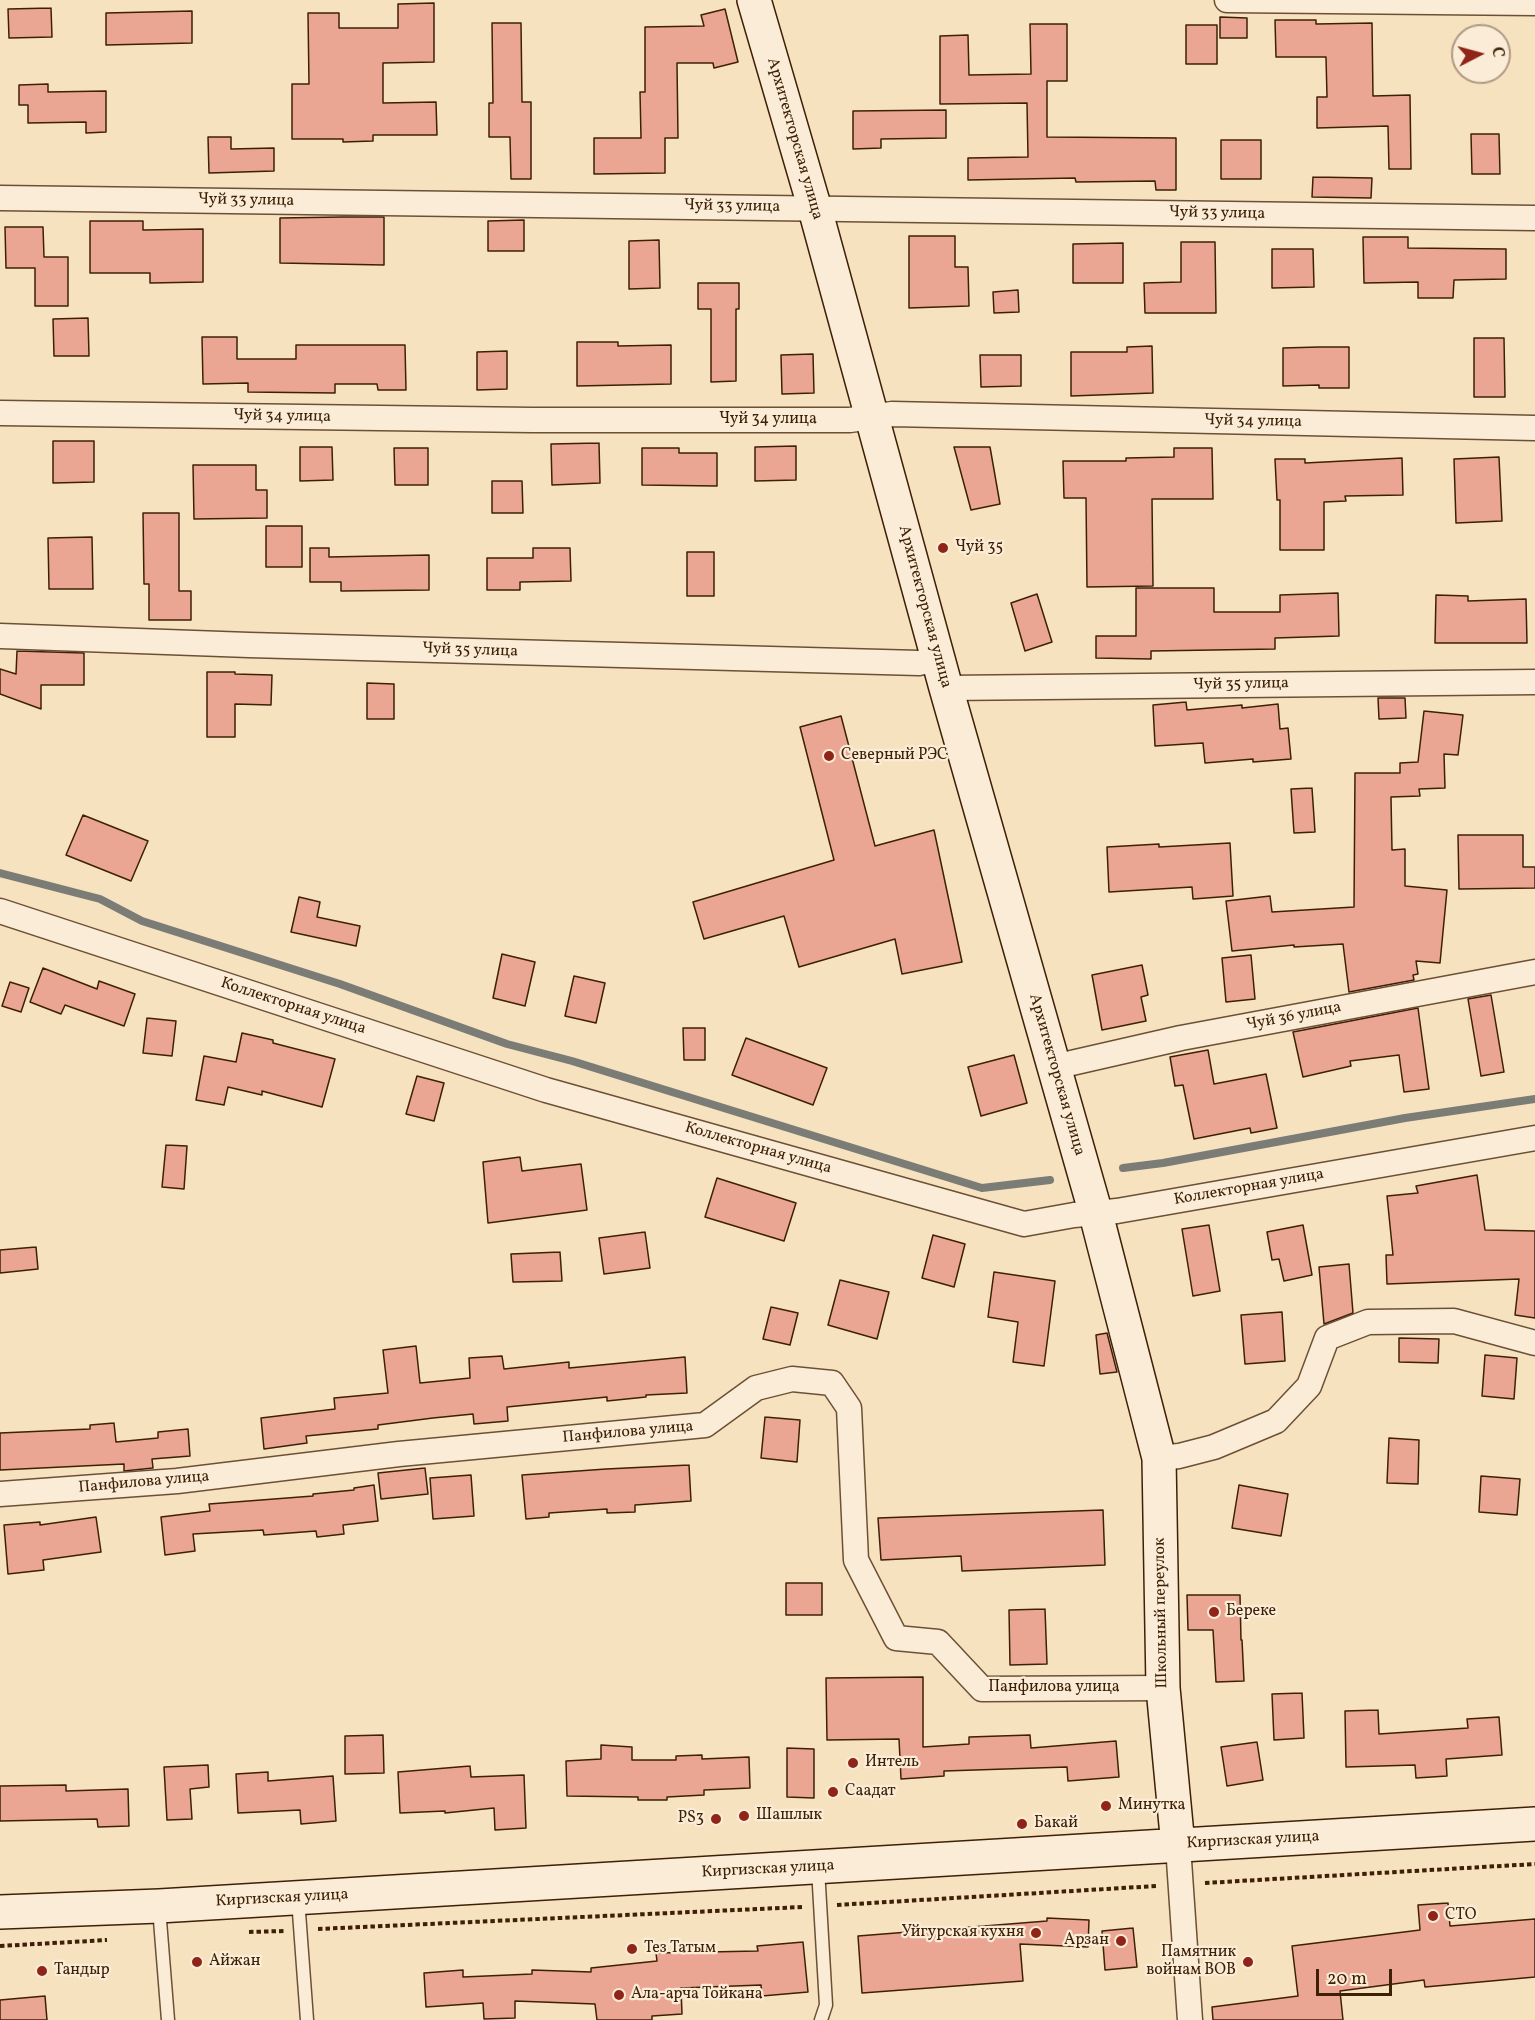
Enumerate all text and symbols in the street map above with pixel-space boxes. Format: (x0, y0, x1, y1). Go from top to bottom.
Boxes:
north arrow (1451, 24, 1511, 84)
text: С (1485, 46, 1508, 59)
street label: Архитекторская улица (762, 56, 826, 222)
street label: Чуй 33 улица (198, 191, 294, 211)
street label: Чуй 33 улица (684, 197, 780, 217)
street label: Чуй 33 улица (1169, 204, 1265, 224)
street label: Чуй 34 улица (233, 407, 331, 427)
street label: Чуй 34 улица (719, 410, 817, 430)
street label: Чуй 34 улица (1204, 412, 1302, 432)
street label: Архитекторская улица (893, 524, 955, 690)
place label: Чуй 35 (955, 538, 1003, 558)
marker: Чуй 35 (936, 541, 950, 555)
street label: Чуй 35 улица (422, 640, 518, 662)
street label: Чуй 35 улица (1193, 675, 1289, 695)
place label: Северный РЭС (841, 746, 947, 766)
marker: Северный РЭС (822, 749, 836, 763)
street label: Коллекторная улица (218, 974, 368, 1040)
street label: Архитекторская улица (1024, 992, 1088, 1158)
street label: Чуй 36 улица (1245, 998, 1343, 1036)
street label: Коллекторная улица (682, 1119, 834, 1179)
street label: Коллекторная улица (1173, 1165, 1325, 1211)
street label: Панфилова улица (562, 1418, 694, 1448)
street label: Панфилова улица (78, 1468, 210, 1498)
street label: Школьный переулок (1151, 1537, 1173, 1689)
place label: Береке (1226, 1602, 1276, 1622)
marker: Береке (1207, 1605, 1221, 1619)
street label: Панфилова улица (988, 1678, 1120, 1698)
place label: Интель (865, 1753, 919, 1773)
marker: Интель (846, 1756, 860, 1770)
place label: Саадат (845, 1782, 896, 1802)
marker: Саадат (826, 1785, 840, 1799)
place label: Минутка (1118, 1796, 1185, 1816)
marker: Минутка (1099, 1799, 1113, 1813)
place label: Шашлык (756, 1806, 822, 1826)
place label: PS3 (678, 1809, 704, 1829)
marker: Шашлык (737, 1809, 751, 1823)
marker: PS3 (709, 1812, 723, 1826)
place label: Бакай (1034, 1814, 1078, 1834)
marker: Бакай (1015, 1817, 1029, 1831)
street label: Киргизская улица (1186, 1828, 1320, 1854)
street label: Киргизская улица (701, 1857, 835, 1883)
street label: Киргизская улица (215, 1886, 349, 1912)
place label: СТО (1445, 1906, 1476, 1926)
marker: СТО (1426, 1909, 1440, 1923)
place label: Уйгурская кухня (901, 1923, 1024, 1943)
marker: Уйгурская кухня (1029, 1926, 1043, 1940)
place label: Арзан (1064, 1931, 1109, 1951)
marker: Арзан (1114, 1934, 1128, 1948)
place label: Тез Татым (644, 1939, 716, 1959)
marker: Тез Татым (625, 1942, 639, 1956)
place label: Памятник войнам ВОВ (1146, 1943, 1236, 1981)
place label: Айжан (209, 1952, 260, 1972)
marker: Айжан (190, 1955, 204, 1969)
marker: Памятник войнам ВОВ (1241, 1955, 1255, 1969)
scale bar (1319, 1957, 1396, 1995)
place label: Тандыр (54, 1961, 110, 1981)
marker: Тандыр (35, 1964, 49, 1978)
text: 20 m (1327, 1967, 1367, 1992)
place label: Ала-арча Тойкана (631, 1985, 763, 2005)
marker: Ала-арча Тойкана (612, 1988, 626, 2002)

